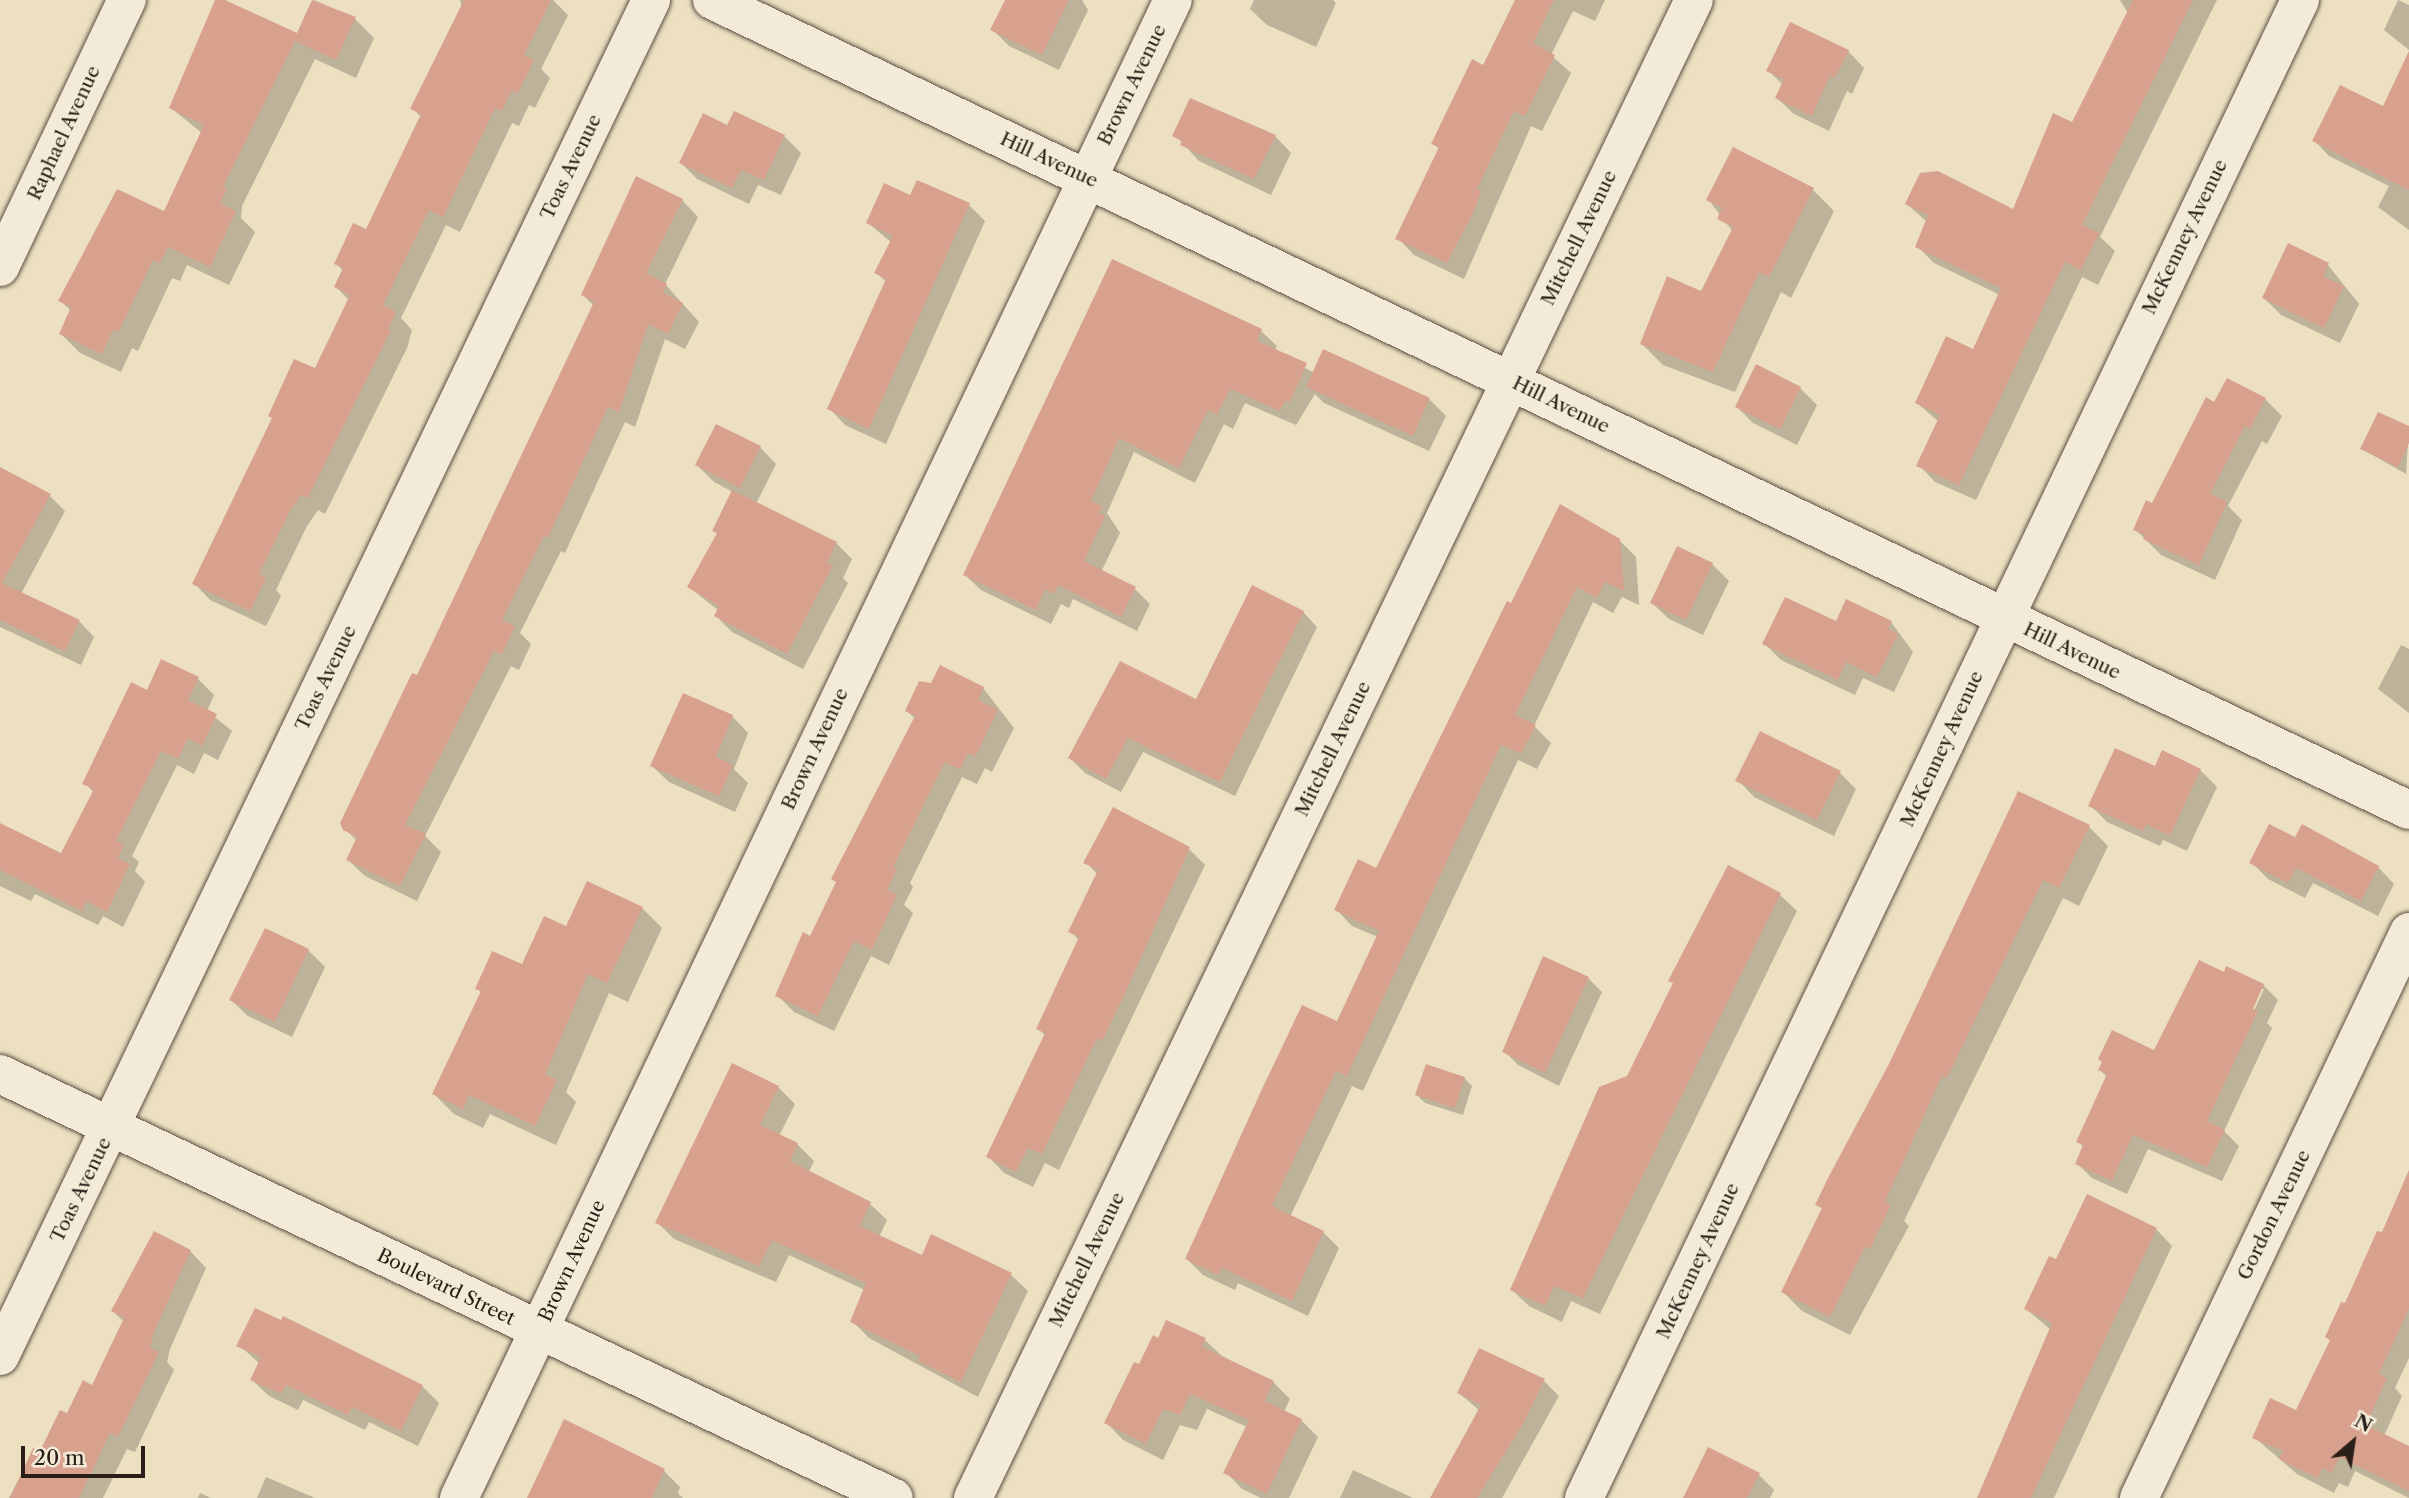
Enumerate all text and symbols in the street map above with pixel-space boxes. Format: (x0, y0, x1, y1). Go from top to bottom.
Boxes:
street label: Brown Avenue (1093, 21, 1171, 149)
street label: Raphael Avenue (23, 62, 105, 204)
street label: Toas Avenue (536, 110, 606, 224)
street label: Hill Avenue (996, 127, 1102, 193)
street label: McKenney Avenue (2137, 155, 2233, 319)
street label: Mitchell Avenue (1536, 166, 1622, 310)
street label: Hill Avenue (1508, 372, 1614, 438)
street label: Hill Avenue (2019, 618, 2125, 684)
street label: Toas Avenue (291, 621, 361, 735)
street label: McKenney Avenue (1896, 667, 1988, 831)
street label: Mitchell Avenue (1290, 677, 1376, 821)
street label: Brown Avenue (777, 684, 853, 814)
street label: Toas Avenue (46, 1133, 116, 1247)
street label: Gordon Avenue (2233, 1146, 2315, 1284)
street label: McKenney Avenue (1652, 1179, 1744, 1343)
street label: Mitchell Avenue (1044, 1188, 1130, 1332)
street label: Brown Avenue (534, 1196, 610, 1326)
street label: Boulevard Street (373, 1244, 519, 1330)
north arrow (2318, 1407, 2388, 1477)
text: N (2351, 1409, 2376, 1437)
scale bar (24, 1432, 149, 1476)
text: 20 m (34, 1445, 85, 1470)

